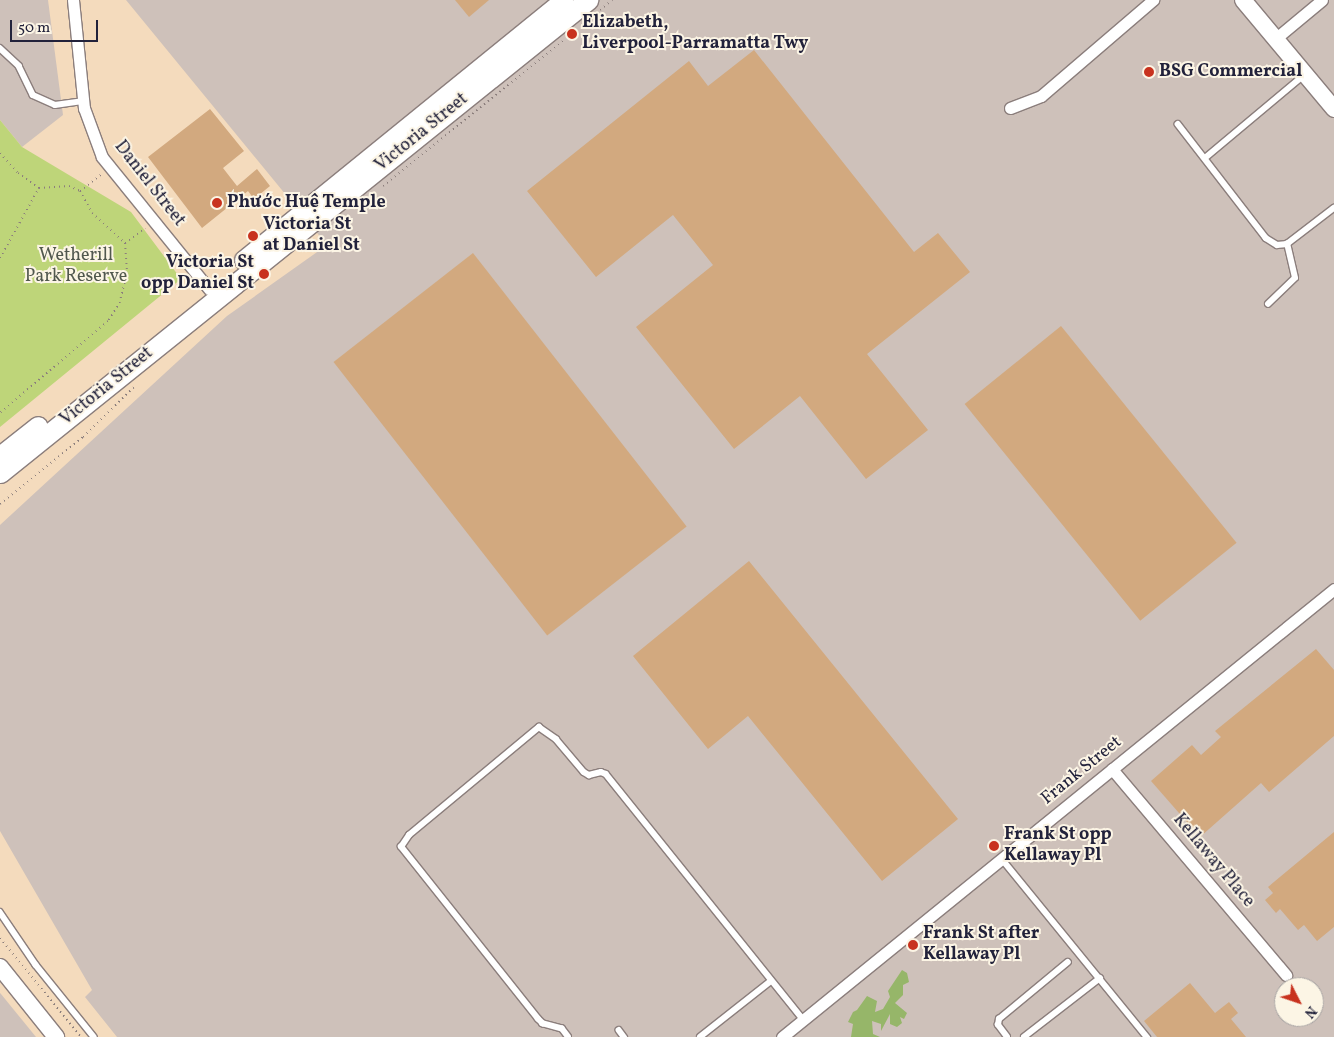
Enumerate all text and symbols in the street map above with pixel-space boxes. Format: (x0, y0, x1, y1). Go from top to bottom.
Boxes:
scale bar (12, 10, 100, 42)
place label: Elizabeth, Liverpool-Parramatta Twy (582, 13, 809, 56)
text: 50 m (18, 18, 50, 39)
marker: Elizabeth, Liverpool-Parramatta Twy (566, 28, 578, 40)
place label: BSG Commercial (1159, 61, 1302, 83)
marker: BSG Commercial (1143, 66, 1155, 78)
street label: Victoria Street (371, 89, 473, 177)
street label: Daniel Street (109, 137, 189, 231)
place label: Phước Huệ Temple (227, 192, 386, 214)
marker: Phước Huệ Temple (211, 197, 223, 209)
place label: Victoria St at Daniel St (263, 215, 360, 258)
marker: Victoria St at Daniel St (247, 230, 259, 242)
park label: Wetherill Park Reserve (25, 246, 127, 288)
place label: Victoria St opp Daniel St (141, 253, 254, 296)
marker: Victoria St opp Daniel St (258, 268, 270, 280)
street label: Victoria Street (56, 343, 158, 431)
street label: Frank Street (1037, 732, 1127, 810)
street label: Kellaway Place (1167, 810, 1259, 912)
place label: Frank St opp Kellaway Pl (1004, 825, 1112, 868)
marker: Frank St opp Kellaway Pl (988, 840, 1000, 852)
place label: Frank St after Kellaway Pl (923, 924, 1039, 966)
marker: Frank St after Kellaway Pl (907, 939, 919, 951)
north arrow (1274, 977, 1324, 1027)
text: N (1299, 1001, 1320, 1022)

